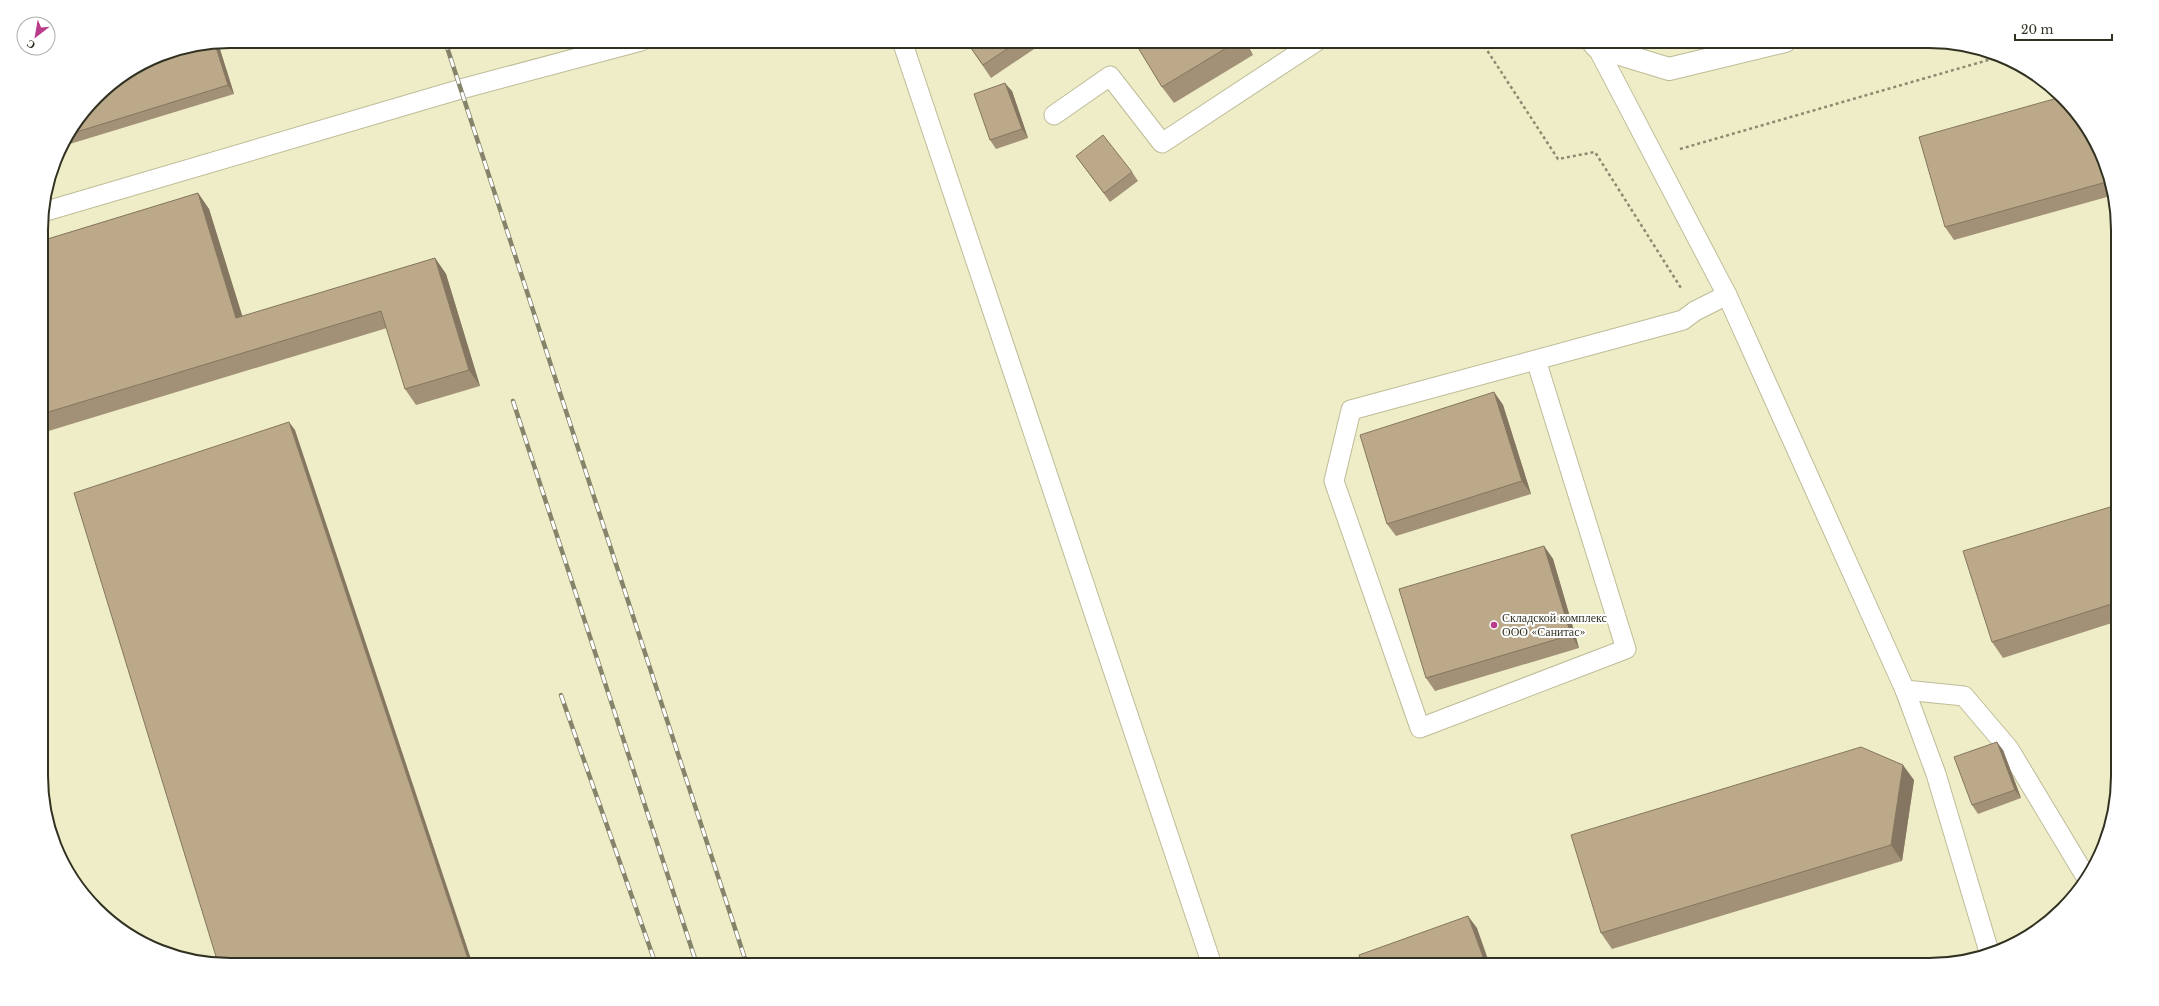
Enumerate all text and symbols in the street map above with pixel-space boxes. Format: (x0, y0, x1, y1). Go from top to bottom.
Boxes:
north arrow (16, 16, 56, 56)
scale bar (2015, 16, 2112, 42)
text: 20 m (2021, 22, 2053, 37)
text: С (24, 36, 38, 53)
place label: Складской комплекс ООО «Санитас» (1502, 610, 1607, 639)
marker: Складской комплекс ООО «Санитас» (1489, 620, 1499, 630)

